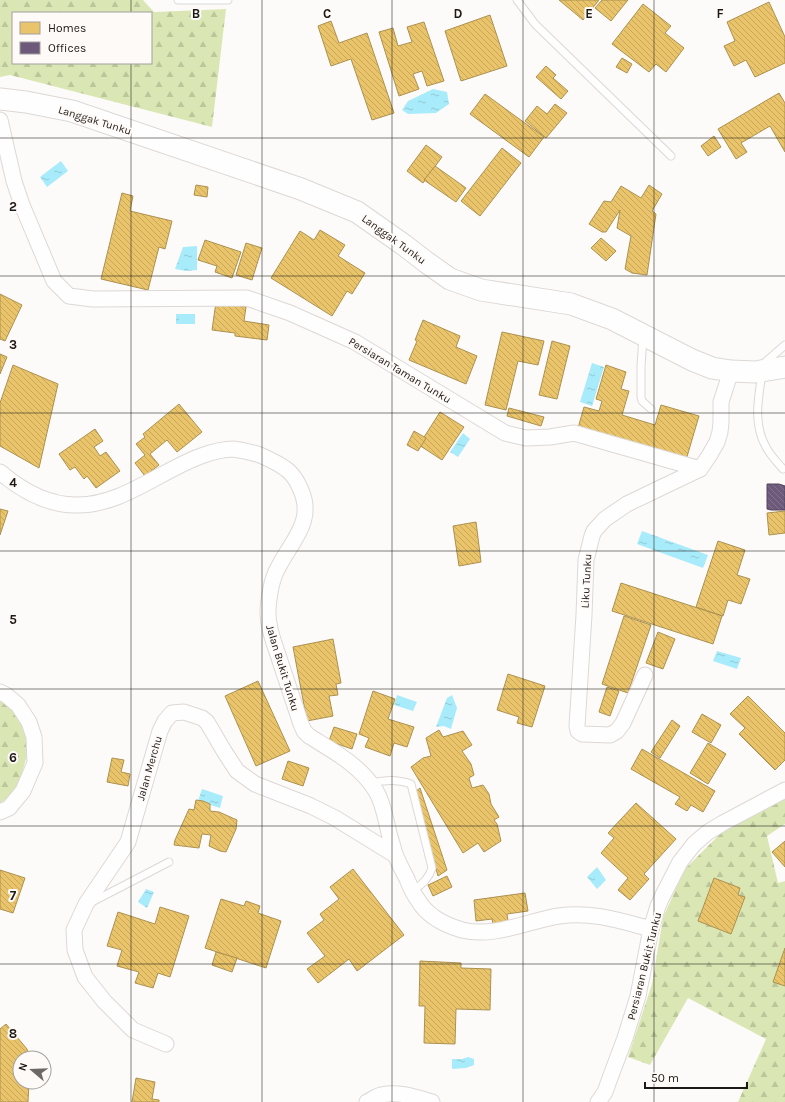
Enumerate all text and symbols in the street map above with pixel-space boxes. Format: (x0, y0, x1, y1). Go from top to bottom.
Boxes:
text: B (192, 6, 200, 21)
text: C (323, 6, 331, 21)
text: D (454, 6, 463, 21)
text: E (585, 6, 593, 21)
text: F (716, 6, 724, 21)
legend (12, 12, 152, 64)
text: Homes (48, 21, 86, 35)
text: Offices (48, 41, 86, 55)
street label: Langgak Tunku (57, 103, 133, 138)
text: 2 (9, 199, 17, 214)
street label: Langgak Tunku (359, 212, 428, 267)
street label: Persiaran Taman Tunku (346, 335, 453, 406)
text: 3 (9, 337, 17, 352)
text: 4 (9, 475, 17, 490)
street label: Liku Tunku (579, 553, 594, 609)
text: 5 (9, 612, 17, 627)
street label: Jalan Bukit Tunku (263, 623, 302, 713)
street label: Jalan Merchu (134, 734, 165, 802)
text: 6 (9, 750, 17, 765)
text: 7 (10, 888, 17, 903)
street label: Persiaran Bukit Tunku (625, 911, 664, 1021)
text: 8 (9, 1026, 17, 1041)
north arrow (12, 1050, 52, 1090)
text: N (16, 1061, 30, 1073)
scale bar (645, 1064, 747, 1090)
text: 50 m (651, 1071, 679, 1085)

